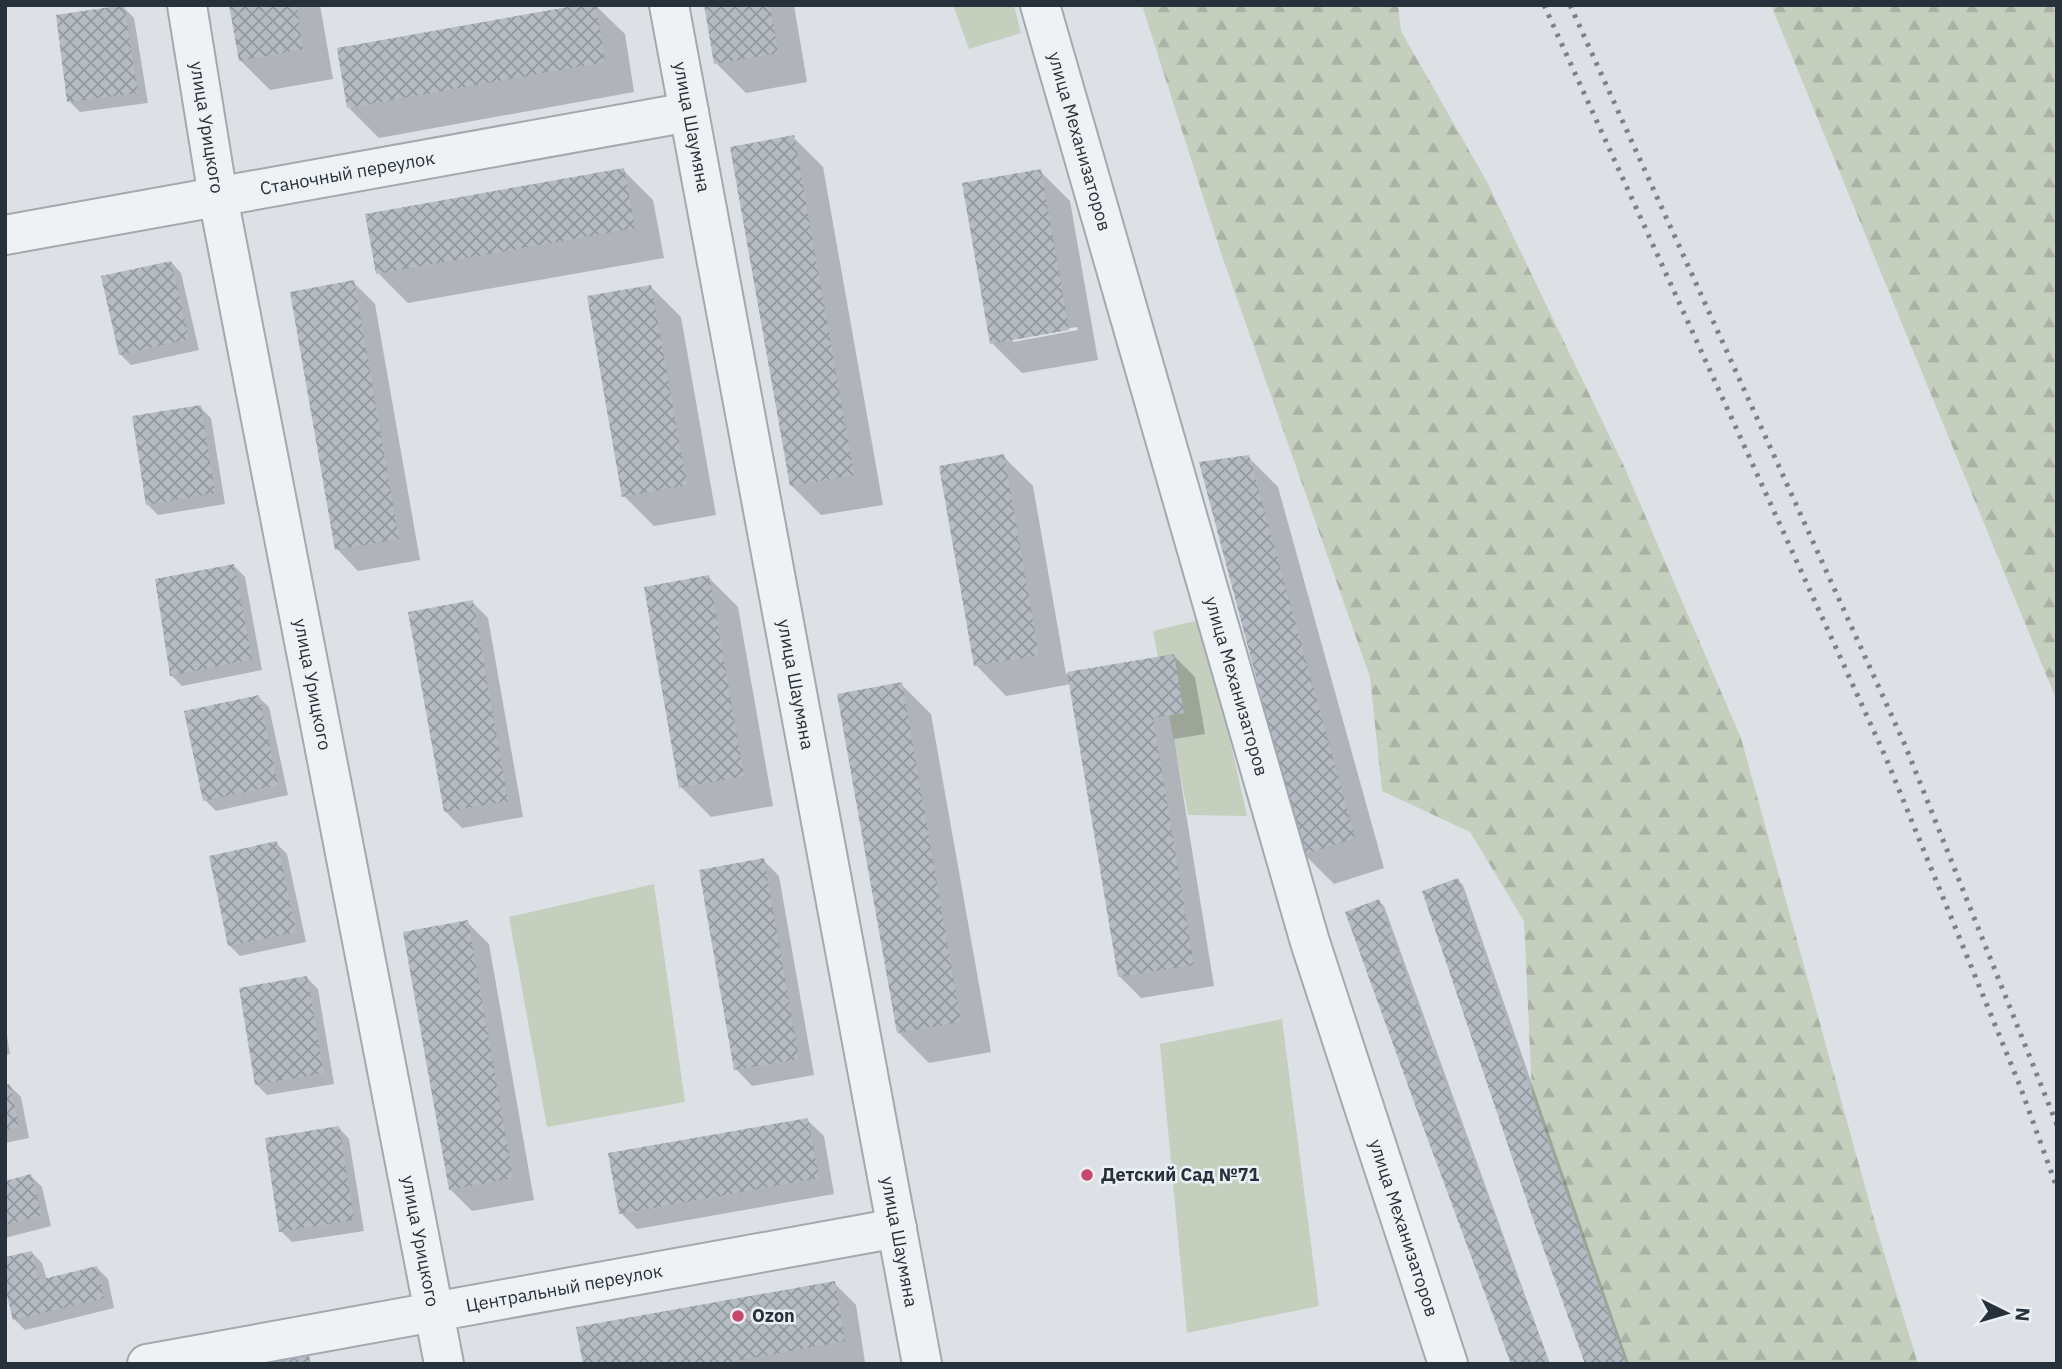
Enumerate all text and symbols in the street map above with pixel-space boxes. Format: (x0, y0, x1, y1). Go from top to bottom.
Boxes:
street label: улица Механизаторов (1043, 49, 1117, 234)
street label: улица Урицкого (185, 60, 229, 195)
street label: улица Шаумяна (669, 60, 716, 194)
street label: Станочный переулок (258, 146, 437, 200)
street label: улица Механизаторов (1200, 594, 1274, 778)
street label: улица Урицкого (289, 617, 337, 752)
street label: улица Шаумяна (773, 617, 819, 752)
street label: улица Механизаторов (1364, 1136, 1444, 1320)
place label: Детский Сад №71 (1101, 1163, 1260, 1186)
marker: Детский Сад №71 (1079, 1167, 1095, 1183)
street label: улица Урицкого (397, 1173, 445, 1309)
street label: улица Шаумяна (876, 1175, 923, 1309)
street label: Центральный переулок (464, 1259, 664, 1317)
north arrow (1971, 1278, 2041, 1348)
place label: Ozon (752, 1304, 795, 1327)
text: N (2010, 1307, 2035, 1322)
marker: Ozon (730, 1308, 746, 1324)

